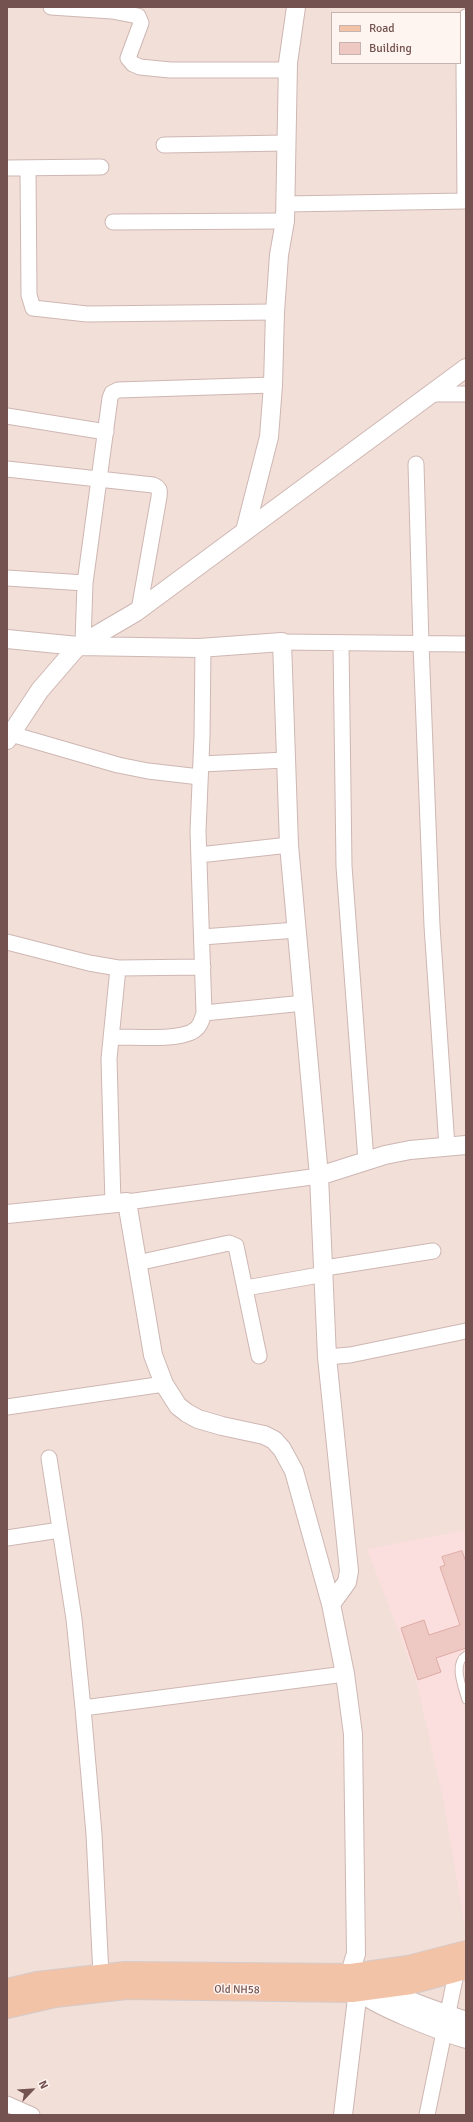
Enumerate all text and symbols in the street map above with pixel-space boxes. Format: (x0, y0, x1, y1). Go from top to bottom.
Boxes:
legend (331, 12, 461, 64)
text: Road (369, 21, 395, 36)
text: Building (369, 41, 412, 56)
street label: Old NH58 (214, 1983, 260, 1997)
north arrow (12, 2070, 52, 2110)
text: N (36, 2079, 51, 2091)

